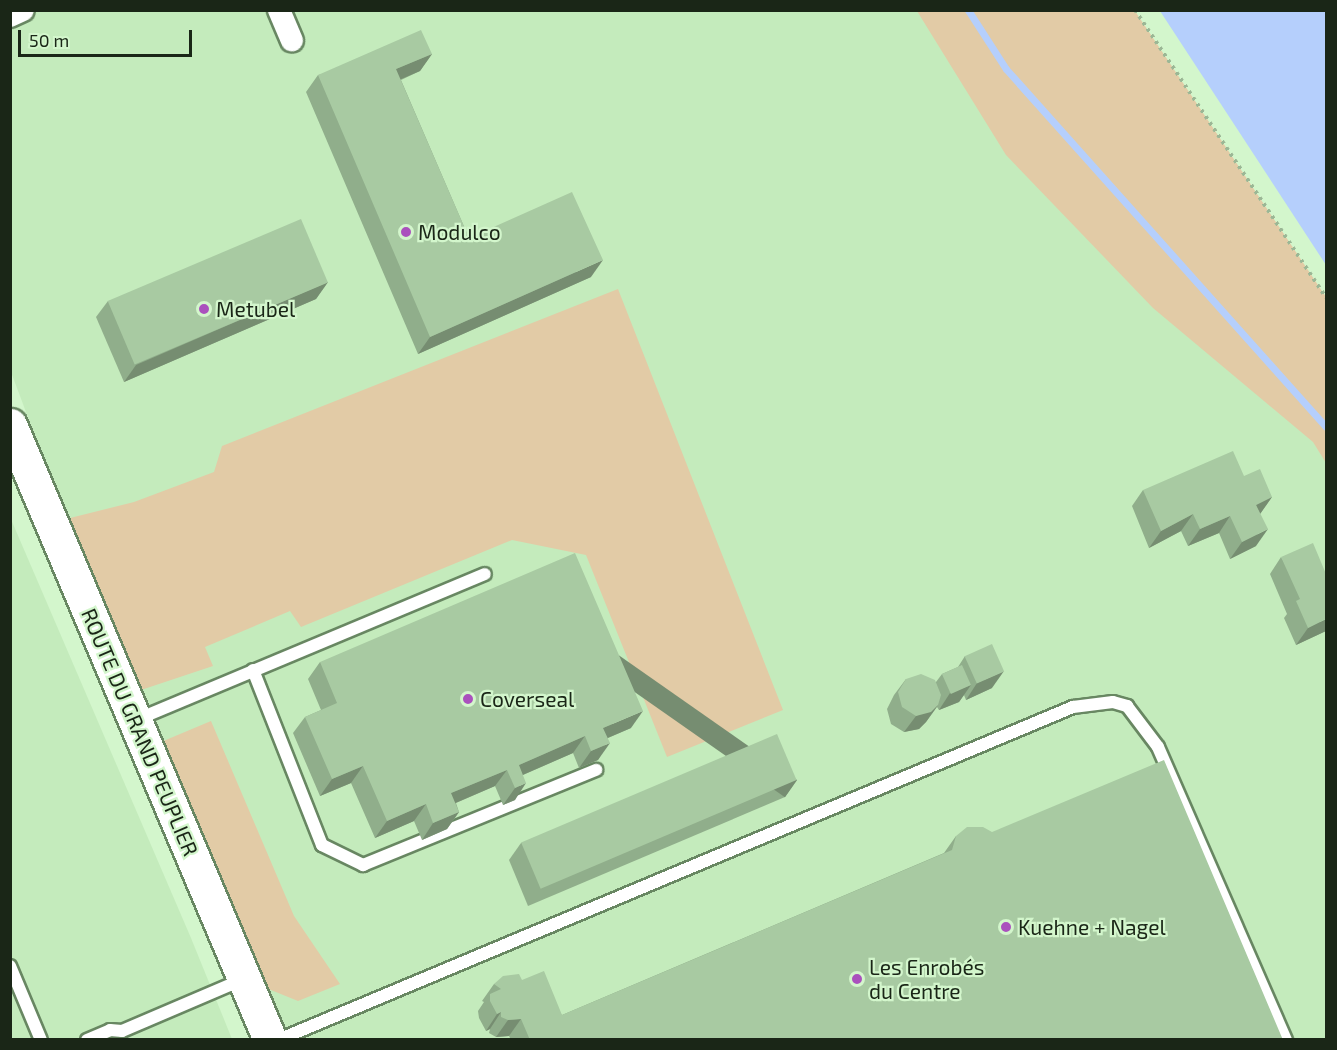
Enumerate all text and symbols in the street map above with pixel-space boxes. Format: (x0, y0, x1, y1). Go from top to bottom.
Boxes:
scale bar (21, 18, 195, 56)
text: 50 m (29, 29, 69, 51)
place label: Modulco (418, 219, 501, 245)
marker: Modulco (399, 225, 413, 239)
place label: Metubel (216, 296, 295, 322)
marker: Metubel (197, 302, 211, 316)
street label: ROUTE DU GRAND PEUPLIER (76, 604, 204, 860)
place label: Coverseal (480, 686, 574, 712)
marker: Coverseal (461, 692, 475, 706)
place label: Kuehne + Nagel (1018, 914, 1166, 940)
marker: Kuehne + Nagel (999, 920, 1013, 934)
place label: Les Enrobés du Centre (869, 954, 984, 1004)
marker: Les Enrobés du Centre (850, 972, 864, 986)

